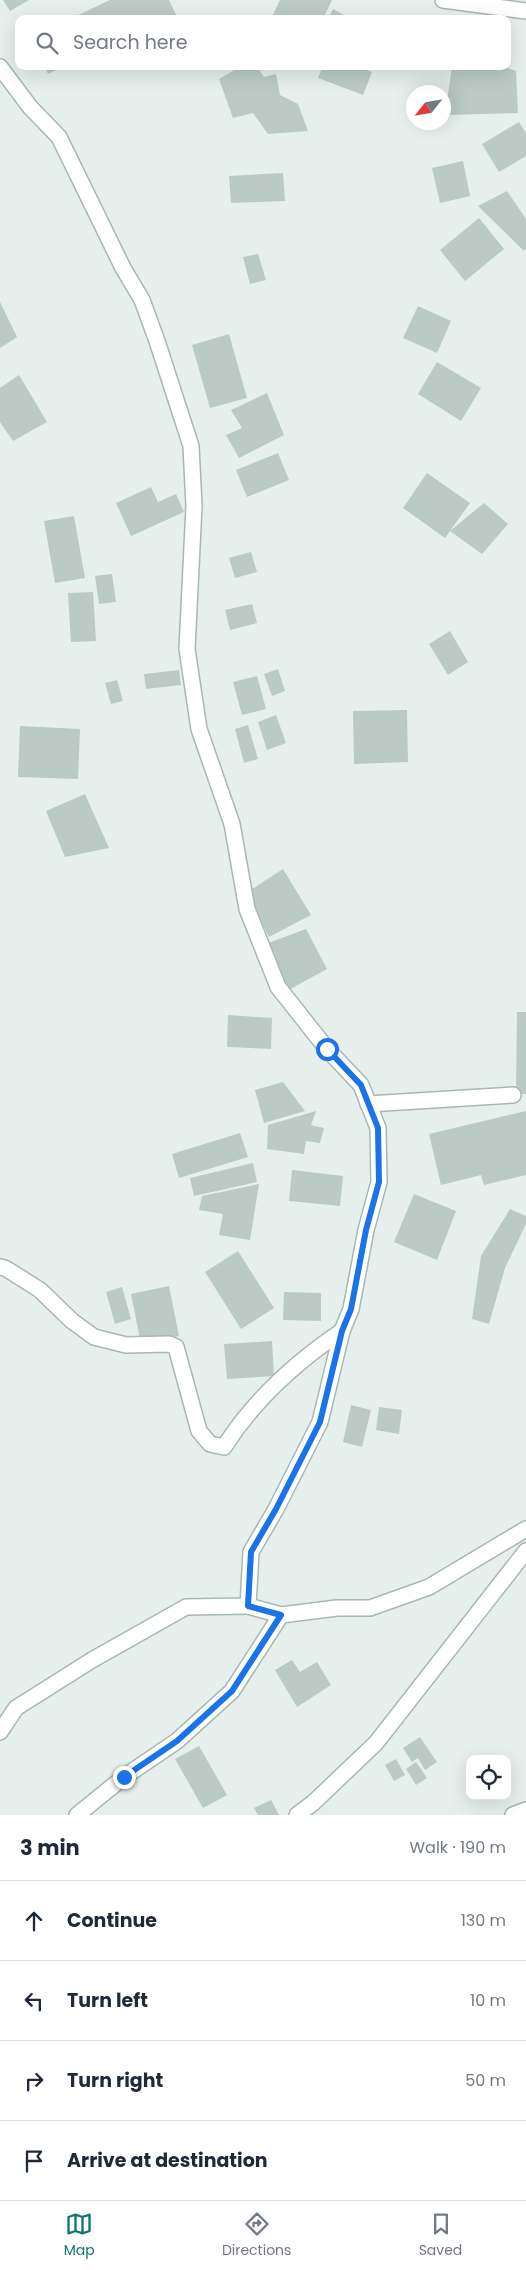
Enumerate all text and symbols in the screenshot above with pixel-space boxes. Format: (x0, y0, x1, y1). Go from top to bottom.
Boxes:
search box (15, 15, 511, 70)
icon: search (33, 29, 61, 57)
text: Search here (73, 29, 187, 56)
north arrow (406, 85, 451, 130)
route start (316, 1038, 339, 1061)
map controls (466, 1755, 511, 1800)
button: locate (466, 1755, 511, 1800)
route end (113, 1766, 136, 1789)
text: 3 min (20, 1833, 80, 1862)
text: Walk · 190 m (409, 1836, 506, 1859)
icon: ahead (20, 1907, 48, 1935)
text: Continue (67, 1907, 157, 1934)
text: 130 m (461, 1909, 506, 1932)
icon: left (20, 1987, 48, 2015)
text: Turn left (67, 1987, 148, 2014)
text: 10 m (470, 1989, 506, 2012)
icon: right (20, 2067, 48, 2095)
text: Turn right (67, 2067, 163, 2094)
text: 50 m (465, 2069, 506, 2092)
icon: arrive (20, 2147, 48, 2175)
text: Arrive at destination (67, 2147, 268, 2174)
tab: Map (64, 2210, 95, 2261)
tab: Directions (222, 2210, 291, 2261)
tab: Saved (419, 2210, 462, 2261)

